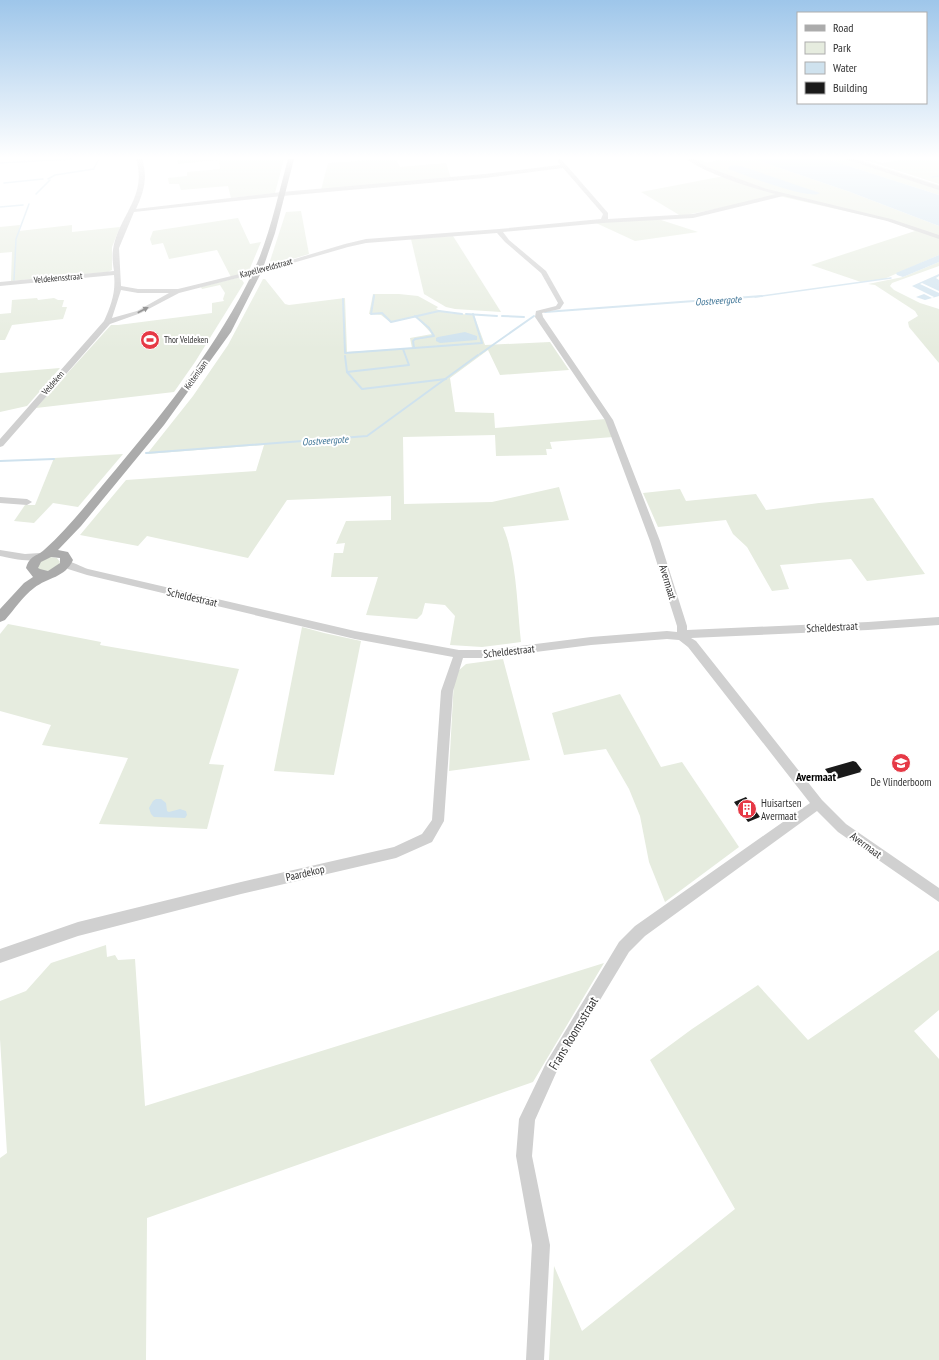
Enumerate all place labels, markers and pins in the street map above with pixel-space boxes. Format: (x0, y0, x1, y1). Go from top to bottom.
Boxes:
sports icon: Thor Veldeken (139, 329, 161, 351)
place label: Thor Veldeken (164, 334, 208, 345)
school or university icon: De Vlinderboom (890, 752, 912, 774)
place label: De Vlinderboom (870, 775, 932, 789)
place label: Huisartsen Avermaat (761, 796, 802, 823)
building icon: Huisartsen Avermaat (736, 798, 758, 820)

